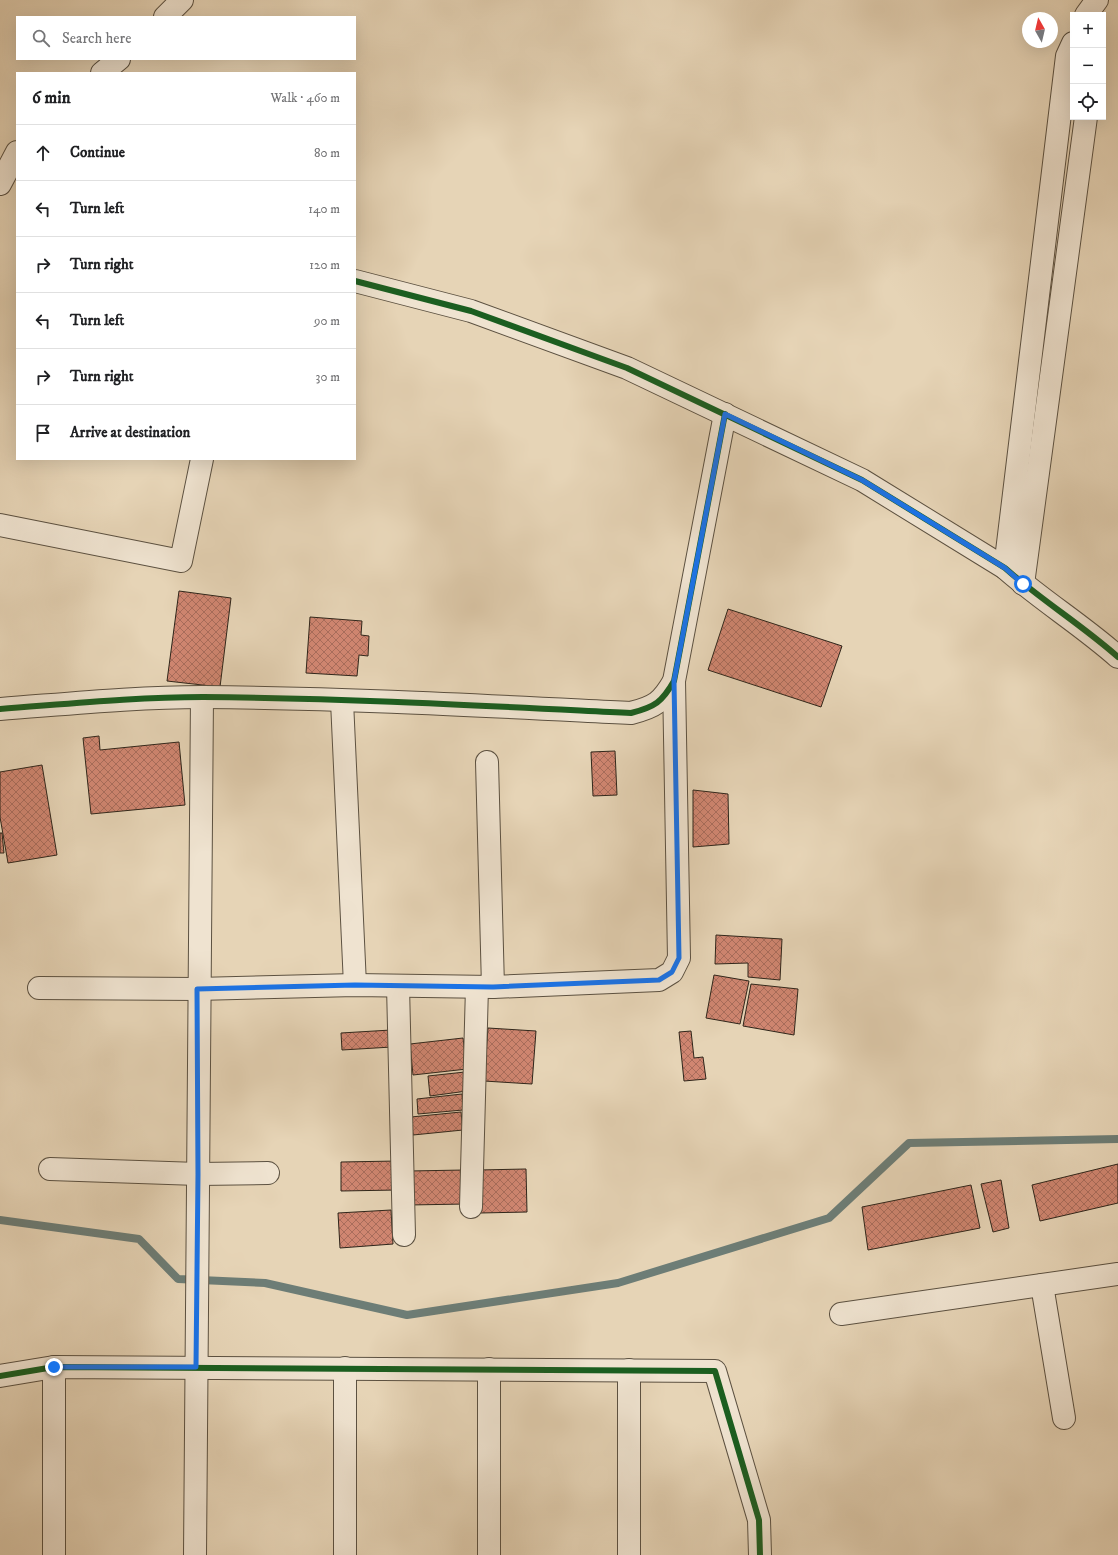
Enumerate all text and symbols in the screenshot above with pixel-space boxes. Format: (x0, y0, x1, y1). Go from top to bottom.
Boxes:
north arrow (1022, 12, 1058, 48)
map controls (1070, 12, 1106, 120)
button: + (1070, 12, 1106, 48)
search box (16, 16, 356, 60)
icon: search (30, 27, 52, 49)
text: Search here (62, 29, 131, 48)
button: − (1070, 48, 1106, 84)
button: locate (1070, 84, 1106, 120)
text: 6 min (32, 87, 71, 109)
text: Walk · 460 m (270, 90, 340, 106)
icon: ahead (32, 142, 54, 164)
text: Continue (70, 143, 125, 162)
text: 80 m (314, 145, 340, 161)
icon: left (32, 198, 54, 220)
text: Turn left (70, 199, 124, 218)
text: 140 m (308, 201, 340, 217)
icon: right (32, 254, 54, 276)
text: Turn right (70, 255, 133, 274)
text: 120 m (309, 257, 340, 273)
icon: left (32, 310, 54, 332)
text: Turn left (70, 311, 124, 330)
text: 90 m (314, 313, 340, 329)
icon: right (32, 366, 54, 388)
text: Turn right (70, 367, 133, 386)
text: 30 m (316, 369, 340, 385)
icon: arrive (32, 422, 54, 444)
text: Arrive at destination (70, 423, 190, 442)
route start (1014, 575, 1032, 593)
route end (45, 1358, 63, 1376)

